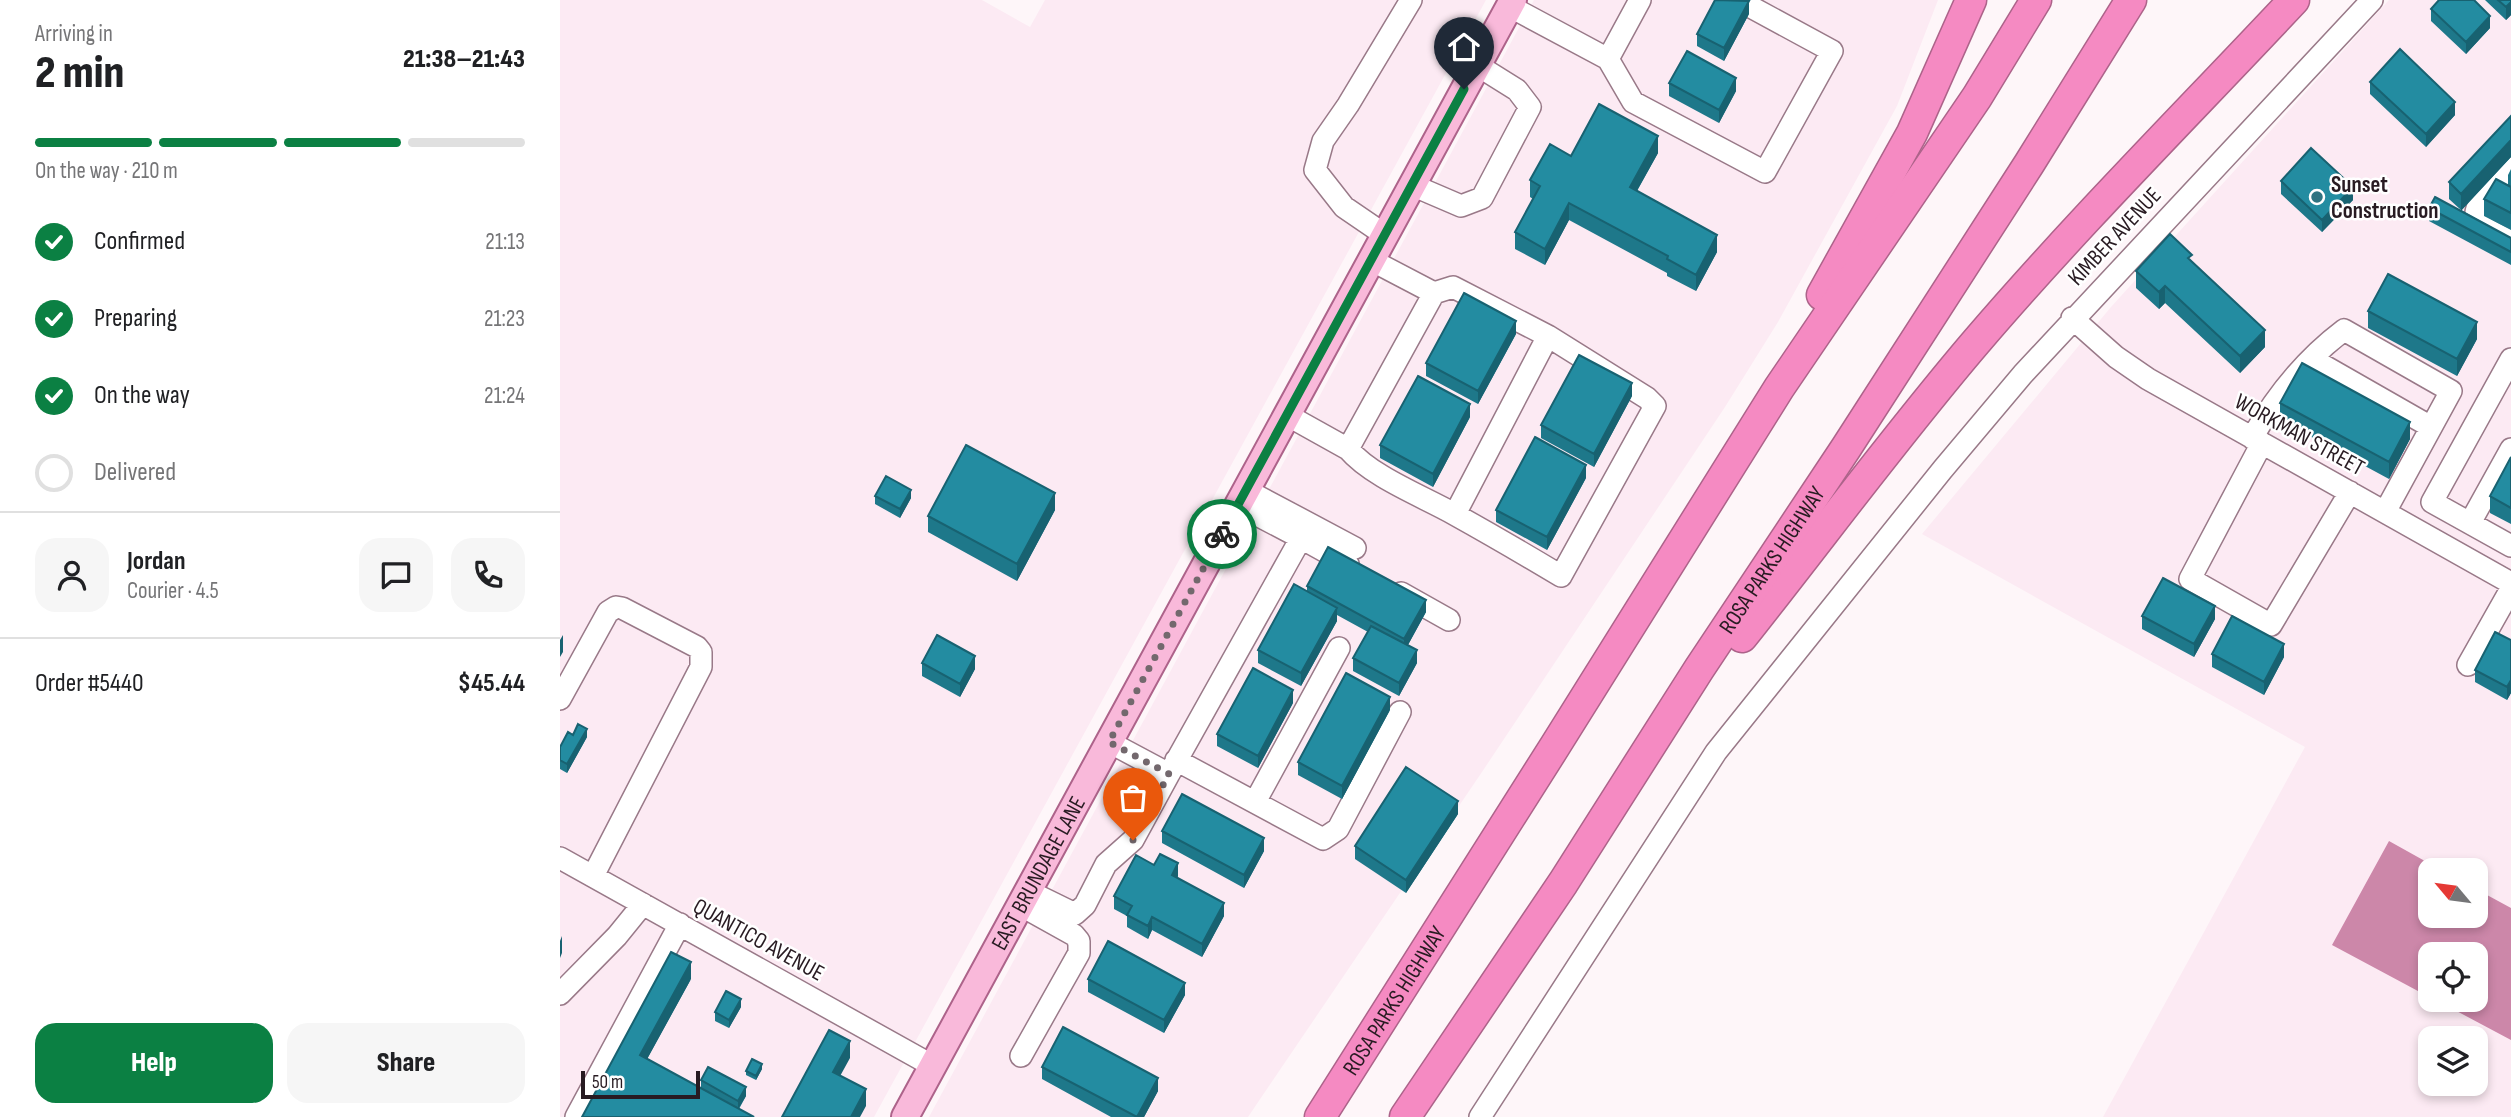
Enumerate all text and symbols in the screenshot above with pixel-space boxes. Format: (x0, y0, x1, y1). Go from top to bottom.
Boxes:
pin (1434, 17, 1494, 89)
text: Arriving in (35, 20, 113, 48)
icon: home (1445, 28, 1483, 66)
text: 21:38–21:43 (403, 44, 525, 75)
text: 2 min (35, 46, 124, 101)
text: On the way · 210 m (35, 157, 178, 185)
place label: Sunset Construction (2331, 171, 2439, 225)
street label: KIMBER AVENUE (2062, 182, 2167, 292)
marker: Sunset Construction (2309, 189, 2325, 205)
icon: check (35, 223, 73, 261)
text: Confirmed (94, 226, 185, 257)
text: 21:13 (485, 228, 525, 256)
icon: check (35, 300, 73, 338)
text: Preparing (94, 303, 177, 334)
text: 21:23 (484, 305, 525, 333)
icon: check (35, 377, 73, 415)
text: On the way (94, 380, 190, 411)
text: 21:24 (484, 382, 525, 410)
street label: WORKMAN STREET (2230, 388, 2369, 482)
text: Delivered (94, 457, 176, 488)
street label: ROSA PARKS HIGHWAY (1713, 481, 1832, 639)
courier (1187, 499, 1257, 569)
icon: bike (1203, 515, 1241, 553)
button: person (35, 538, 109, 612)
button: chat (359, 538, 433, 612)
button: phone (451, 538, 525, 612)
text: Jordan (127, 546, 185, 577)
text: Courier · 4.5 (127, 577, 219, 605)
text: Order #5440 (35, 668, 144, 699)
text: $45.44 (458, 668, 525, 699)
pin (1103, 768, 1163, 840)
icon: bag (1114, 779, 1152, 817)
street label: EAST BRUNDAGE LANE (986, 792, 1092, 955)
north arrow (2418, 858, 2488, 928)
map controls (2418, 858, 2488, 1096)
street label: QUANTICO AVENUE (688, 892, 829, 987)
street label: ROSA PARKS HIGHWAY (1337, 921, 1453, 1081)
button: locate (2418, 942, 2488, 1012)
button: Help (35, 1023, 273, 1103)
button: Share (287, 1023, 525, 1103)
button: layers (2418, 1026, 2488, 1096)
scale bar (581, 1068, 700, 1100)
text: 50 m (592, 1071, 623, 1094)

